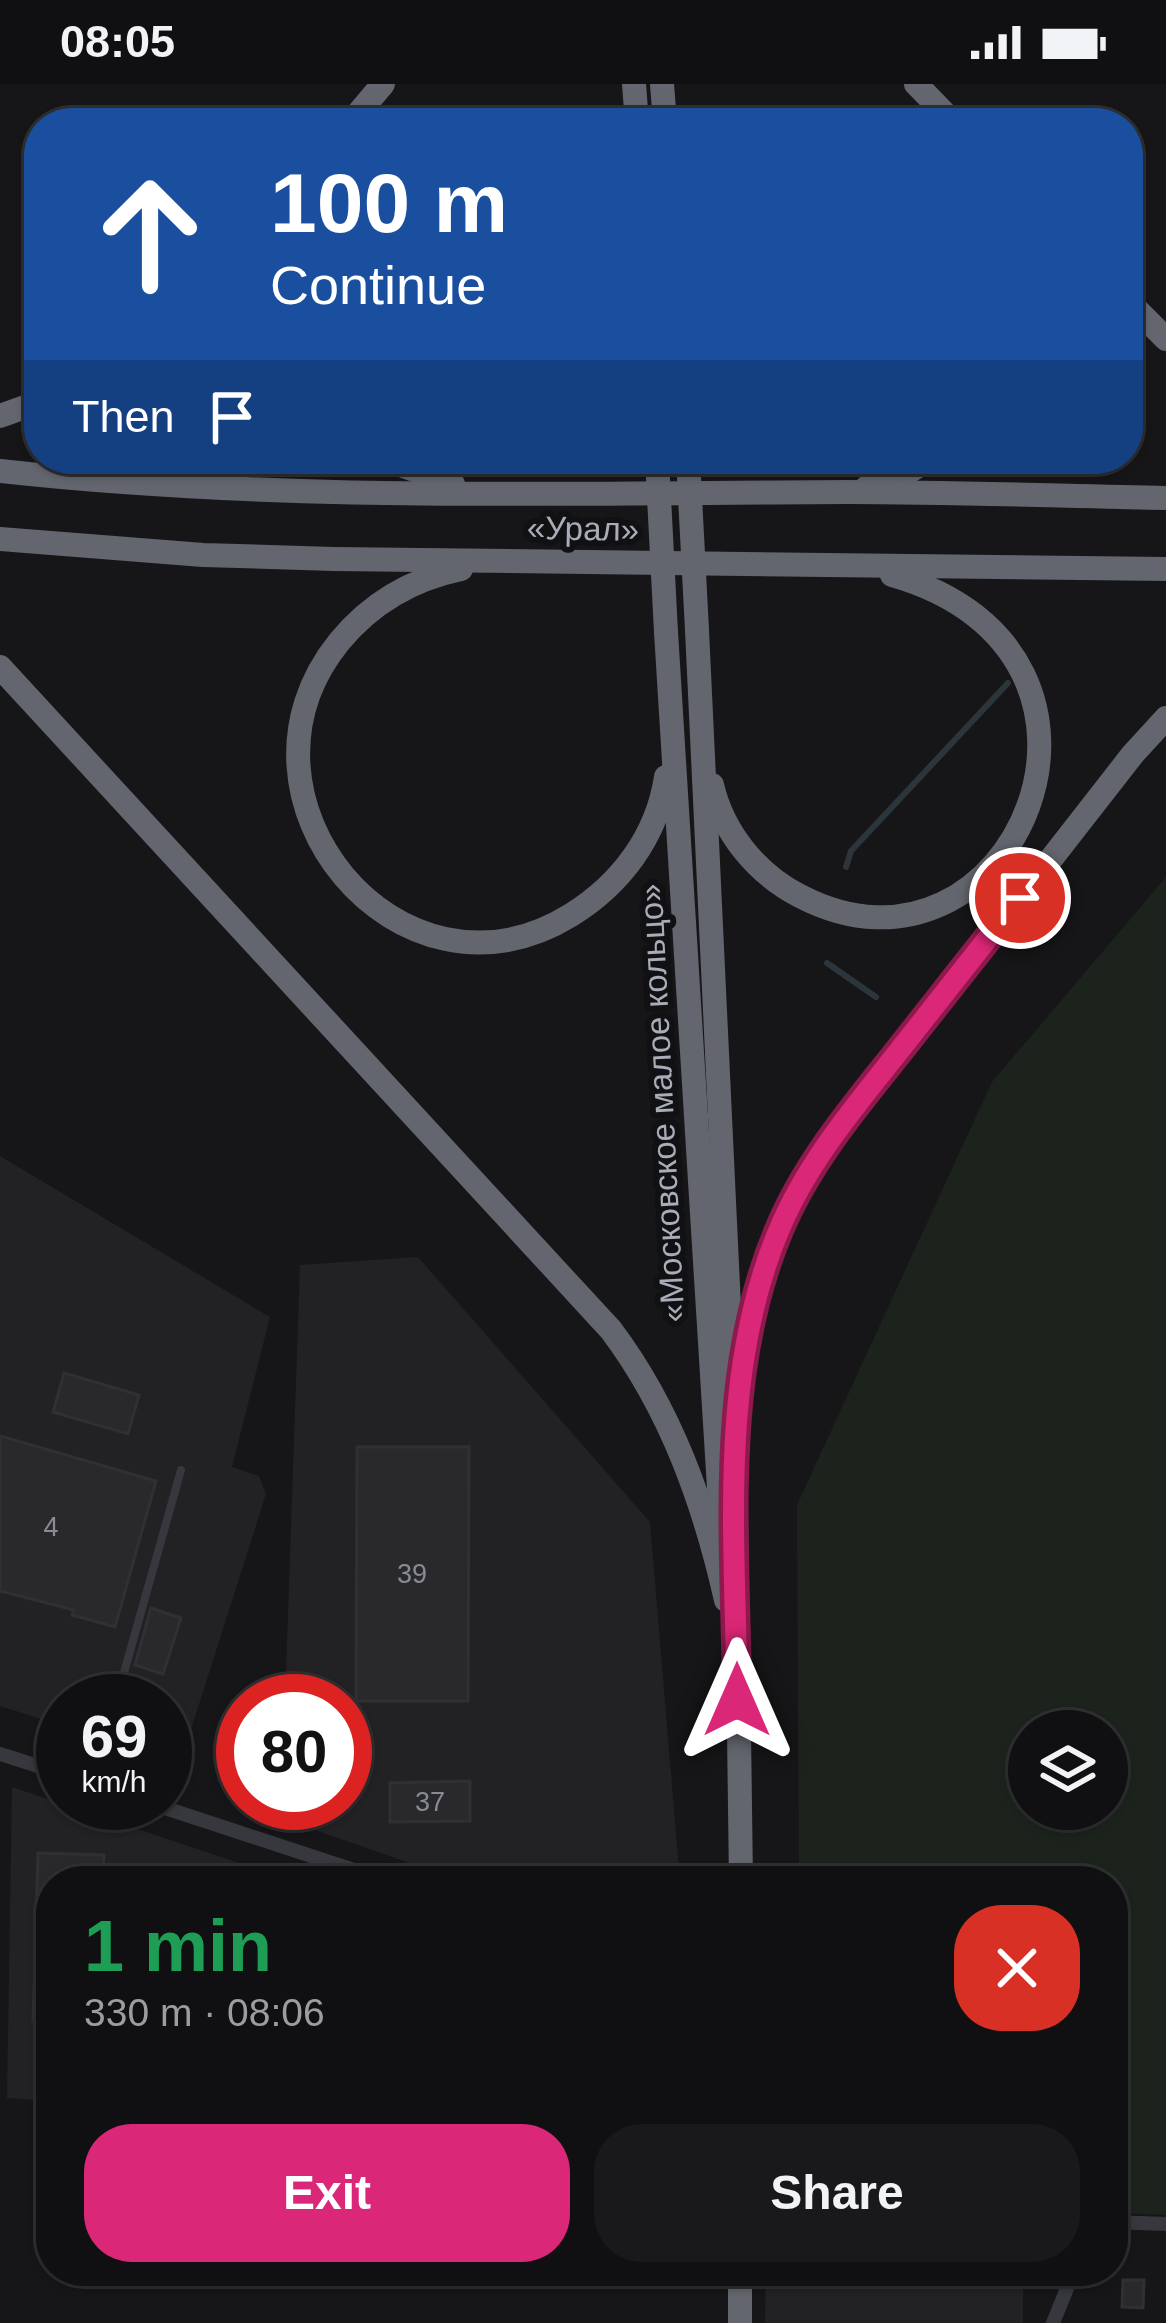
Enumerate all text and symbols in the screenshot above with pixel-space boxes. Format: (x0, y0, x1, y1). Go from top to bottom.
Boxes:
text: 08:05 (60, 16, 175, 67)
icon: ahead (72, 156, 228, 312)
text: 100 m (270, 156, 508, 250)
text: Continue (270, 255, 486, 315)
icon: arrive (199, 384, 265, 450)
text: Then (72, 391, 175, 442)
street label: «Урал» (527, 509, 639, 548)
pin (969, 847, 1071, 949)
icon: arrive (987, 865, 1053, 931)
street label: «Московское малое кольцо» (632, 883, 691, 1323)
house number: 4 (43, 1512, 59, 1542)
house number: 39 (397, 1559, 427, 1589)
position arrow (674, 1637, 800, 1763)
speed limit sign: 80 (216, 1674, 372, 1830)
text: 69 (81, 1703, 147, 1770)
map controls (1008, 1710, 1128, 1830)
button: layers (1008, 1710, 1128, 1830)
text: km/h (81, 1765, 147, 1798)
house number: 37 (415, 1787, 445, 1817)
button: close (954, 1905, 1080, 2031)
text: 1 min (84, 1906, 272, 1986)
text: 330 m · 08:06 (84, 1991, 325, 2034)
button: Exit (84, 2124, 570, 2262)
button: Share (594, 2124, 1080, 2262)

